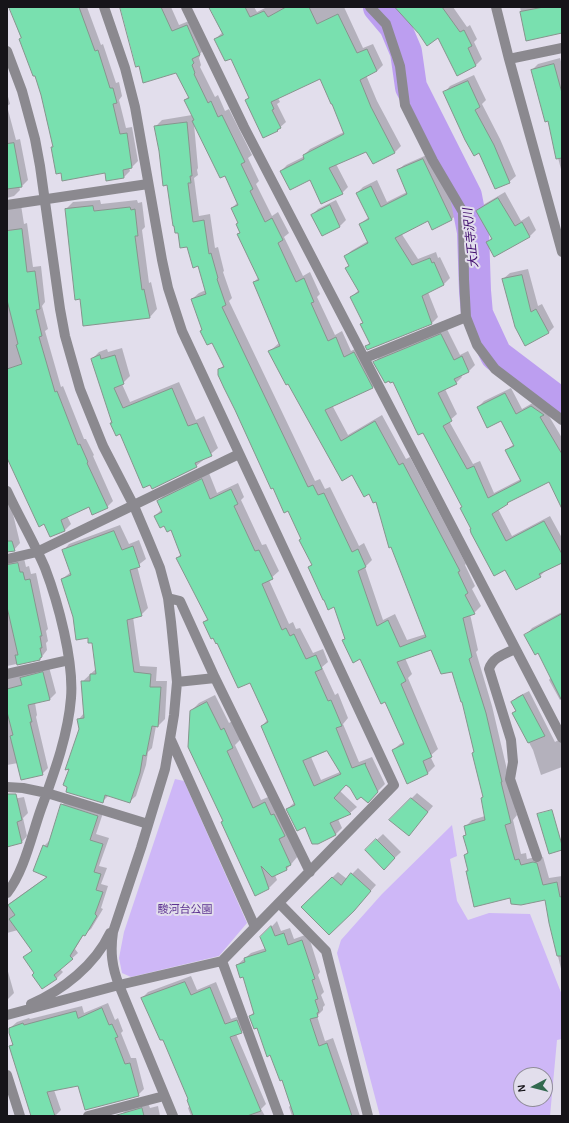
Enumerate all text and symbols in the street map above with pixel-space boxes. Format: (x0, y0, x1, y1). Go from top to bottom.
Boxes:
water label: 大正寺沢川 (461, 207, 481, 269)
park label: 駿河台公園 (158, 903, 212, 917)
north arrow (513, 1067, 553, 1107)
text: N (516, 1084, 528, 1093)

